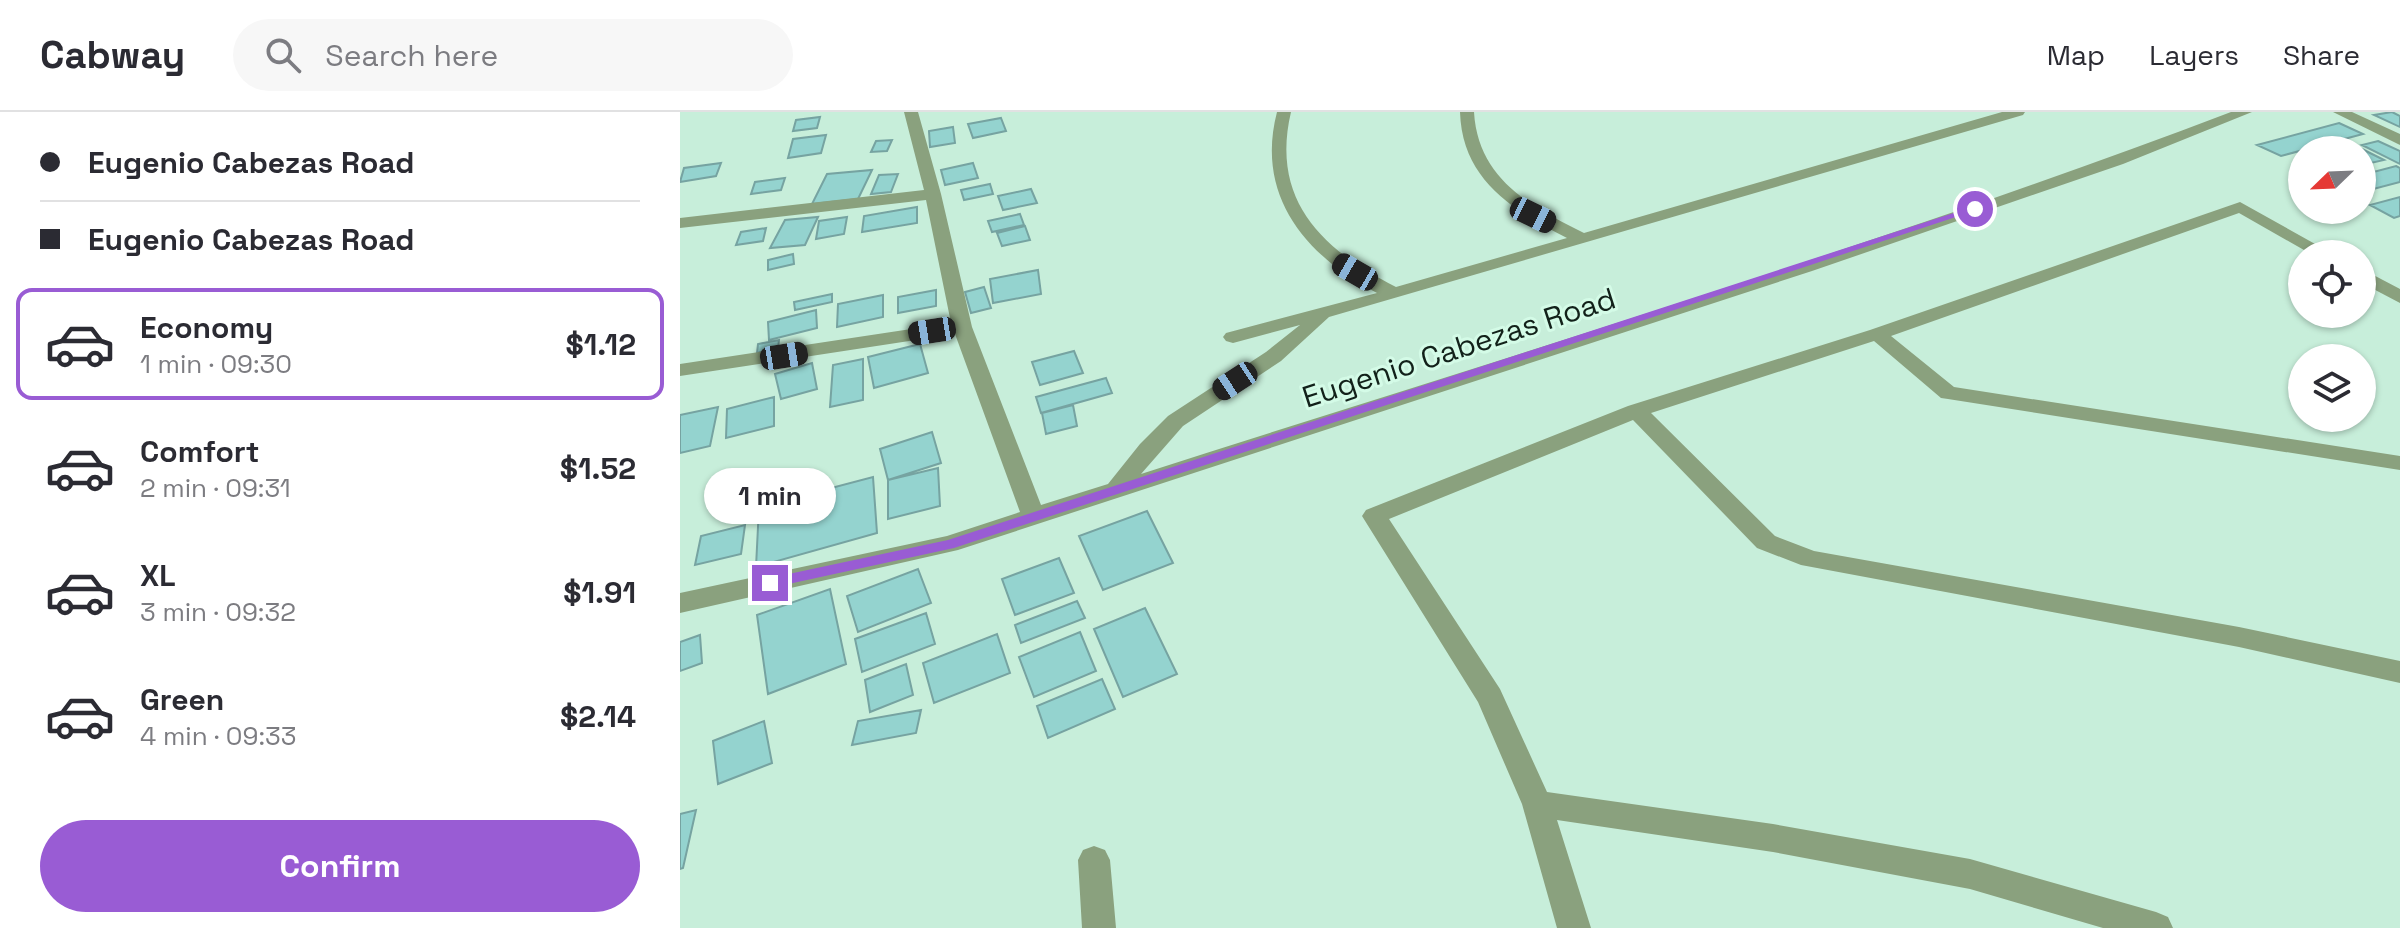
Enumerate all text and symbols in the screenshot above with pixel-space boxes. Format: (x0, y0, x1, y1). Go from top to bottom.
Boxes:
search box (233, 19, 793, 91)
text: Cabway (40, 31, 185, 79)
icon: search (261, 33, 305, 77)
text: Search here (325, 36, 498, 75)
text: Map (2047, 37, 2105, 73)
text: Layers (2149, 37, 2239, 73)
text: Share (2283, 37, 2360, 73)
north arrow (2288, 136, 2376, 224)
map controls (2288, 136, 2376, 432)
text: Eugenio Cabezas Road (88, 143, 414, 182)
route start (1957, 191, 1993, 227)
car (1506, 194, 1560, 236)
text: Eugenio Cabezas Road (88, 220, 414, 259)
button: locate (2288, 240, 2376, 328)
car (1328, 250, 1382, 294)
street label: Eugenio Cabezas Road (1297, 278, 1620, 417)
icon: car (44, 308, 116, 380)
text: Economy (140, 308, 273, 347)
car (906, 315, 958, 347)
text: $1.12 (566, 325, 636, 364)
car (758, 340, 810, 372)
button: layers (2288, 344, 2376, 432)
text: 1 min · 09:30 (140, 347, 292, 381)
car (1208, 358, 1262, 404)
icon: car (44, 432, 116, 504)
text: Comfort (140, 432, 259, 471)
text: $1.52 (560, 449, 636, 488)
callout: 1 min (704, 467, 836, 523)
text: 2 min · 09:31 (140, 471, 291, 505)
text: 1 min (738, 479, 802, 513)
icon: car (44, 556, 116, 628)
text: XL (140, 556, 176, 595)
route end (752, 565, 788, 601)
text: $1.91 (563, 573, 636, 612)
text: 3 min · 09:32 (140, 595, 296, 629)
icon: car (44, 680, 116, 752)
text: Green (140, 680, 224, 719)
text: $2.14 (560, 697, 636, 736)
text: 4 min · 09:33 (140, 719, 296, 753)
button: Confirm (40, 820, 640, 912)

